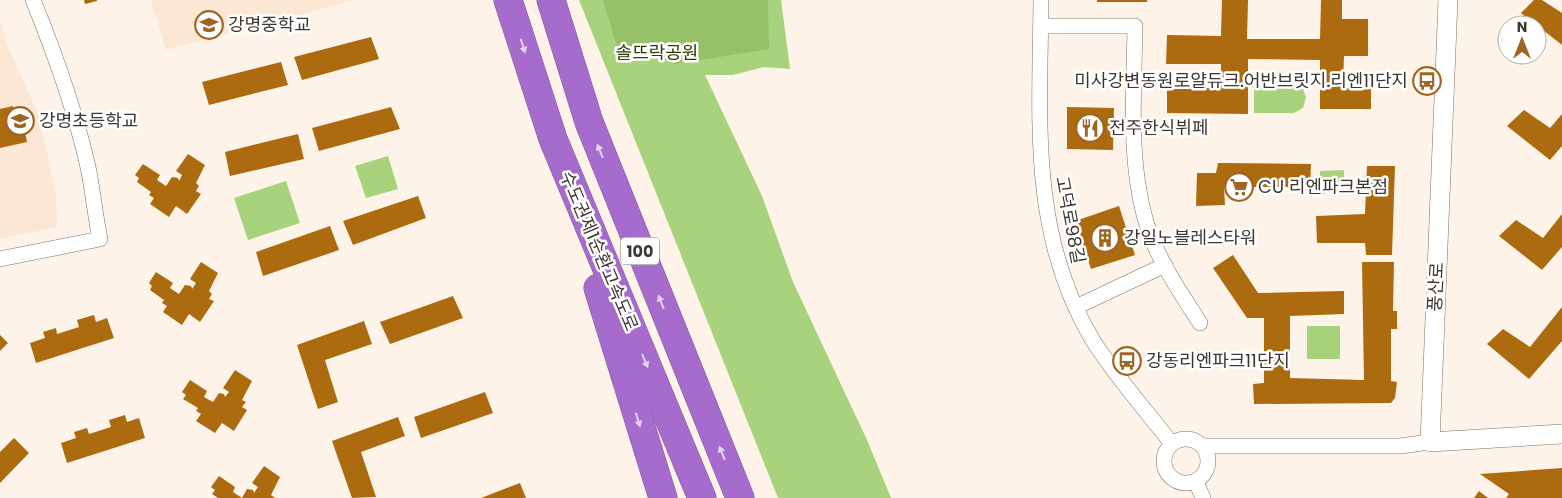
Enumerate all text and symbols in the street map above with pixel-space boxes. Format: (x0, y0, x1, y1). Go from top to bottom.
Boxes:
school or university icon: 강명중학교 (194, 10, 224, 40)
place label: 강명중학교 (228, 12, 311, 37)
north arrow (1497, 15, 1547, 65)
text: N (1517, 17, 1527, 37)
one-way arrow (520, 39, 527, 54)
park label: 솔뜨락공원 (616, 40, 698, 65)
bus stop icon: 미사강변동원로얄듀크.어반브릿지.리엔11단지 (1412, 66, 1442, 96)
place label: 미사강변동원로얄듀크.어반브릿지.리엔11단지 (1074, 68, 1408, 93)
school or university icon: 강명초등학교 (5, 106, 35, 136)
place label: 강명초등학교 (39, 108, 138, 133)
restaurant icon: 전주한식뷔페 (1075, 113, 1105, 143)
place label: 전주한식뷔페 (1109, 115, 1208, 140)
one-way arrow (596, 144, 604, 158)
street label: 수도권제1순환고속도로 (554, 167, 644, 335)
supermarket icon: CU 리엔파크본점 (1224, 172, 1254, 202)
street label: 고덕로98길 (1050, 174, 1091, 266)
place label: CU 리엔파크본점 (1258, 174, 1388, 199)
building icon: 강일노블레스타워 (1090, 223, 1120, 253)
place label: 강일노블레스타워 (1124, 225, 1256, 250)
road number: 100 (621, 238, 659, 264)
street label: 풍산로 (1422, 262, 1449, 312)
one-way arrow (657, 294, 665, 309)
bus stop icon: 강동리엔파크11단지 (1112, 346, 1142, 376)
place label: 강동리엔파크11단지 (1146, 348, 1290, 373)
one-way arrow (642, 354, 650, 368)
one-way arrow (634, 412, 642, 427)
one-way arrow (717, 446, 725, 460)

